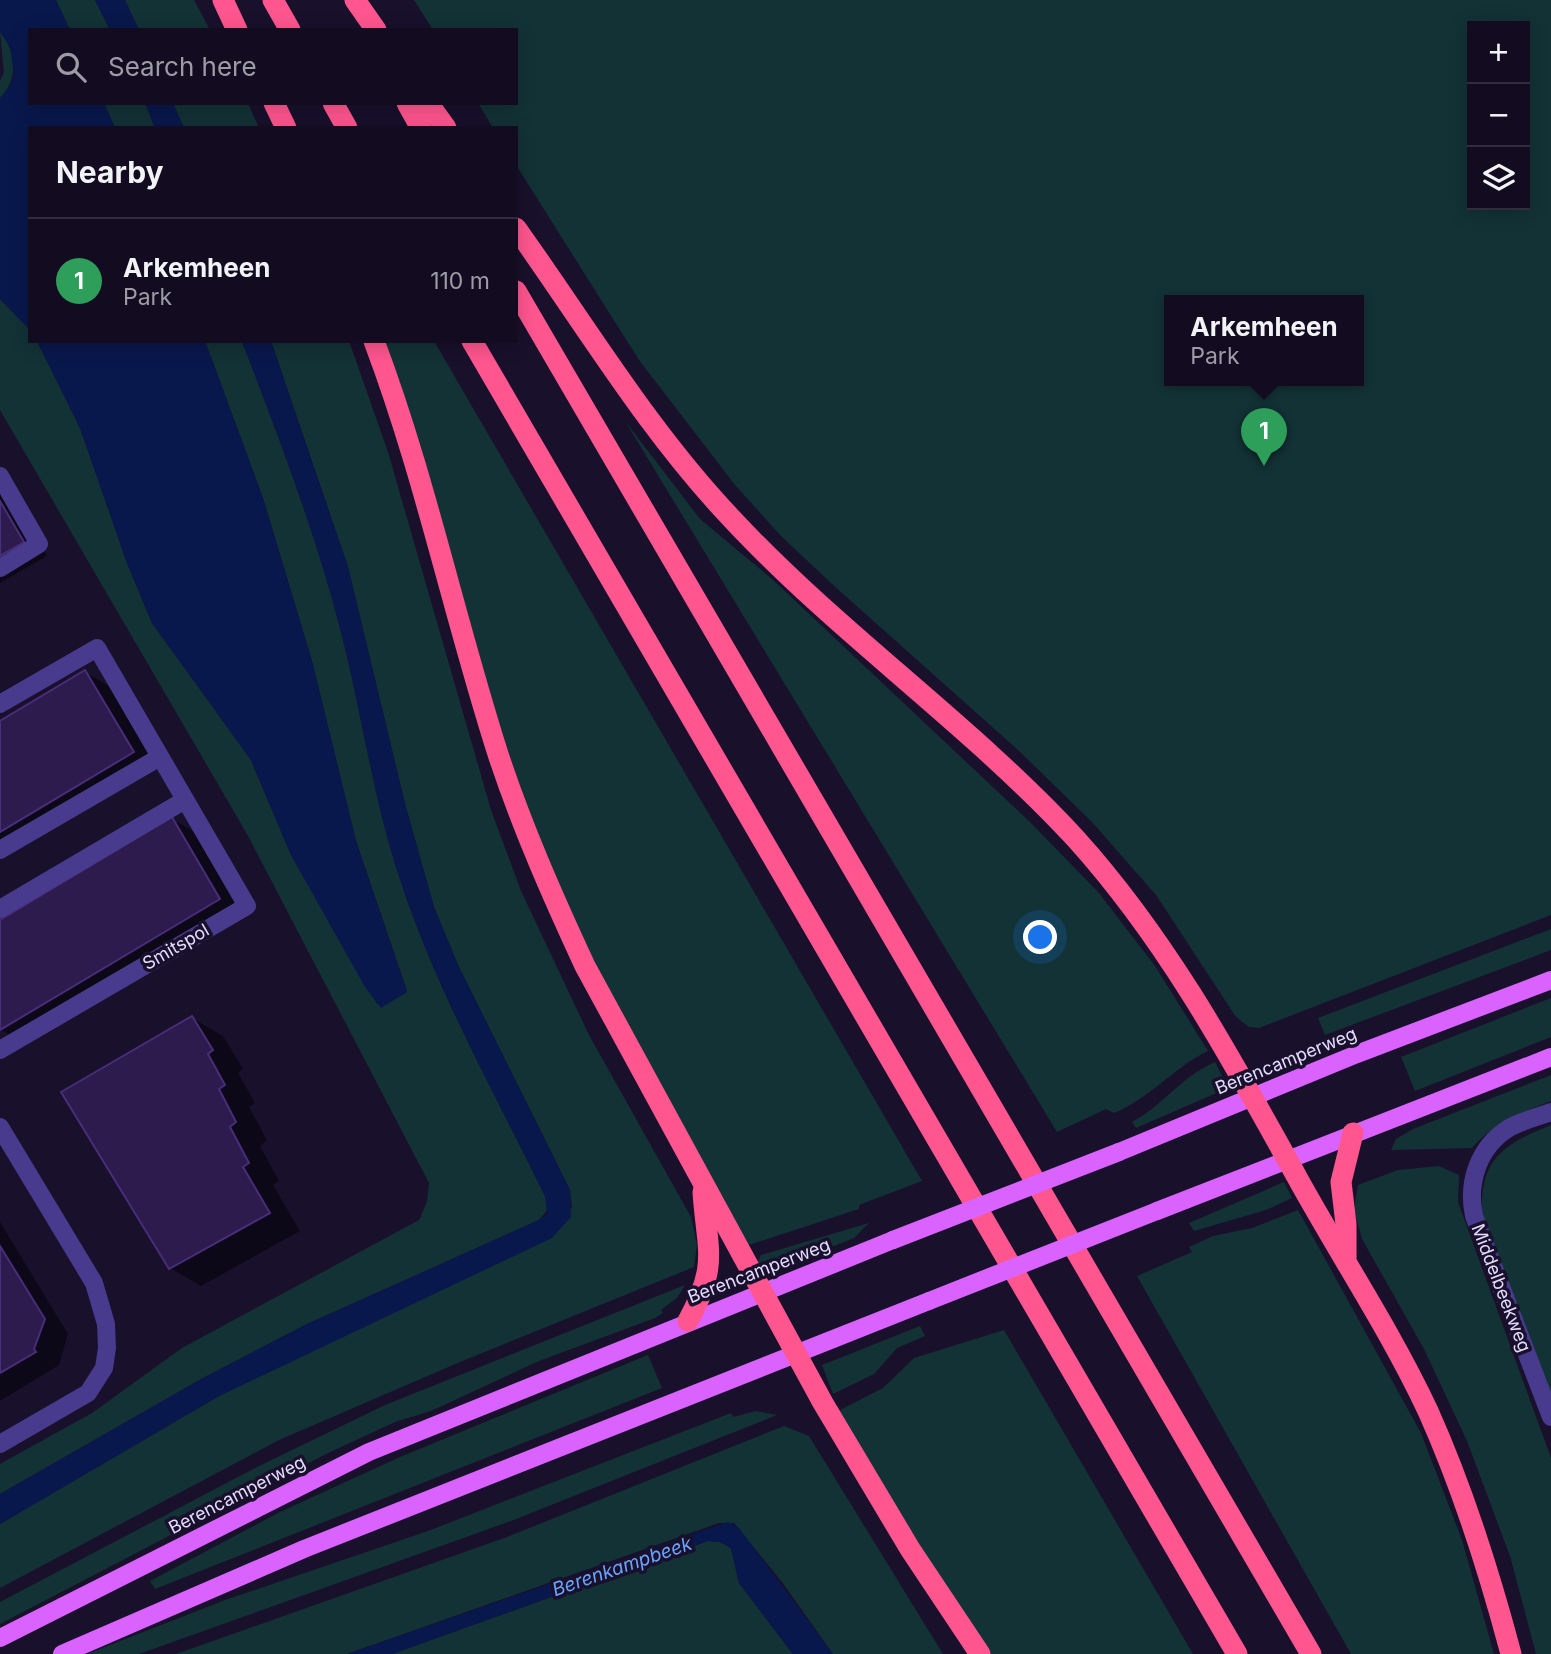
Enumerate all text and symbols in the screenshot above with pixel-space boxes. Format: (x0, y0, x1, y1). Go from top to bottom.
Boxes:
map controls (1467, 21, 1530, 210)
button: + (1467, 21, 1530, 84)
search box (28, 28, 518, 105)
icon: search (52, 48, 90, 86)
text: Search here (108, 51, 257, 82)
button: − (1467, 84, 1530, 147)
button: layers (1467, 147, 1530, 210)
text: Nearby (56, 154, 164, 190)
text: Arkemheen (123, 252, 270, 283)
text: 1 (74, 267, 84, 295)
text: 110 m (430, 267, 490, 295)
text: Park (123, 283, 172, 311)
popup (1164, 295, 1364, 386)
text: Arkemheen (1190, 311, 1338, 342)
text: Park (1190, 342, 1240, 370)
pin: 1 (1241, 408, 1287, 466)
street label: Smitspol (139, 919, 213, 974)
your location (1023, 920, 1057, 954)
street label: Berencamperweg (1212, 1023, 1360, 1098)
street label: Middelbeekweg (1467, 1221, 1536, 1355)
street label: Berencamperweg (685, 1234, 833, 1307)
street label: Berencamperweg (165, 1451, 309, 1538)
water label: Berenkampbeek (549, 1532, 696, 1601)

